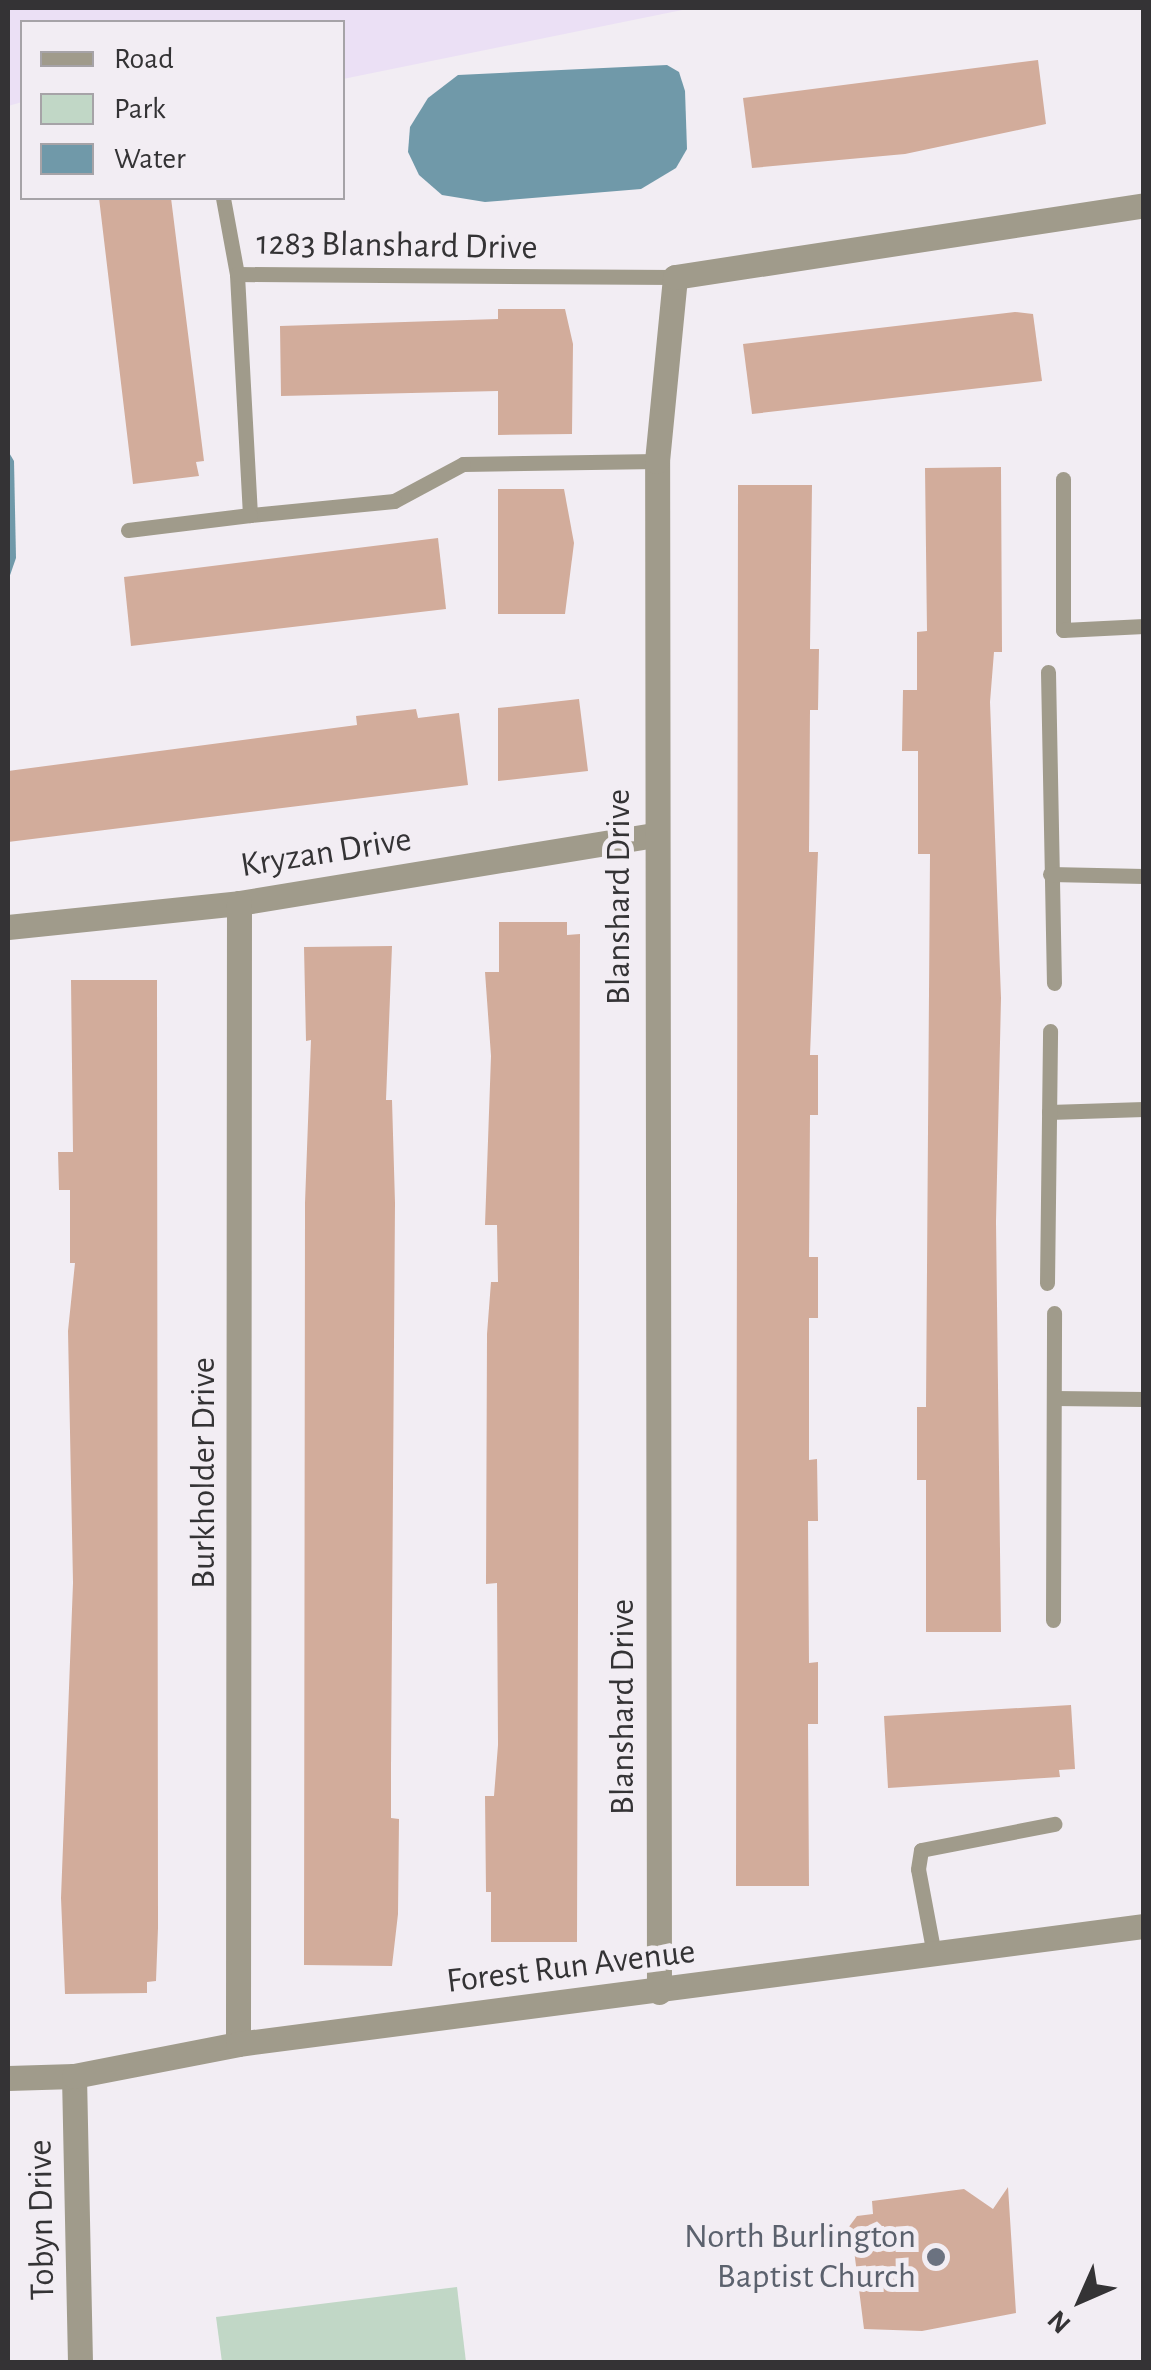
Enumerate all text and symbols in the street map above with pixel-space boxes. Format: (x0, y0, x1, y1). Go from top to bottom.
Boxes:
legend (20, 20, 345, 200)
text: Road (114, 44, 174, 74)
text: Park (114, 94, 166, 124)
text: Water (114, 144, 186, 174)
street label: 1283 Blanshard Drive (256, 223, 538, 269)
street label: Blanshard Drive (598, 789, 640, 1005)
street label: Kryzan Drive (238, 819, 414, 887)
street label: Burkholder Drive (183, 1357, 225, 1589)
street label: Blanshard Drive (602, 1599, 644, 1815)
street label: Forest Run Avenue (444, 1931, 698, 2003)
street label: Tobyn Drive (20, 2139, 64, 2301)
place label: North Burlington Baptist Church (684, 2216, 916, 2298)
marker: North Burlington Baptist Church (925, 2246, 947, 2268)
north arrow (1031, 2250, 1131, 2350)
text: N (1043, 2304, 1077, 2338)

